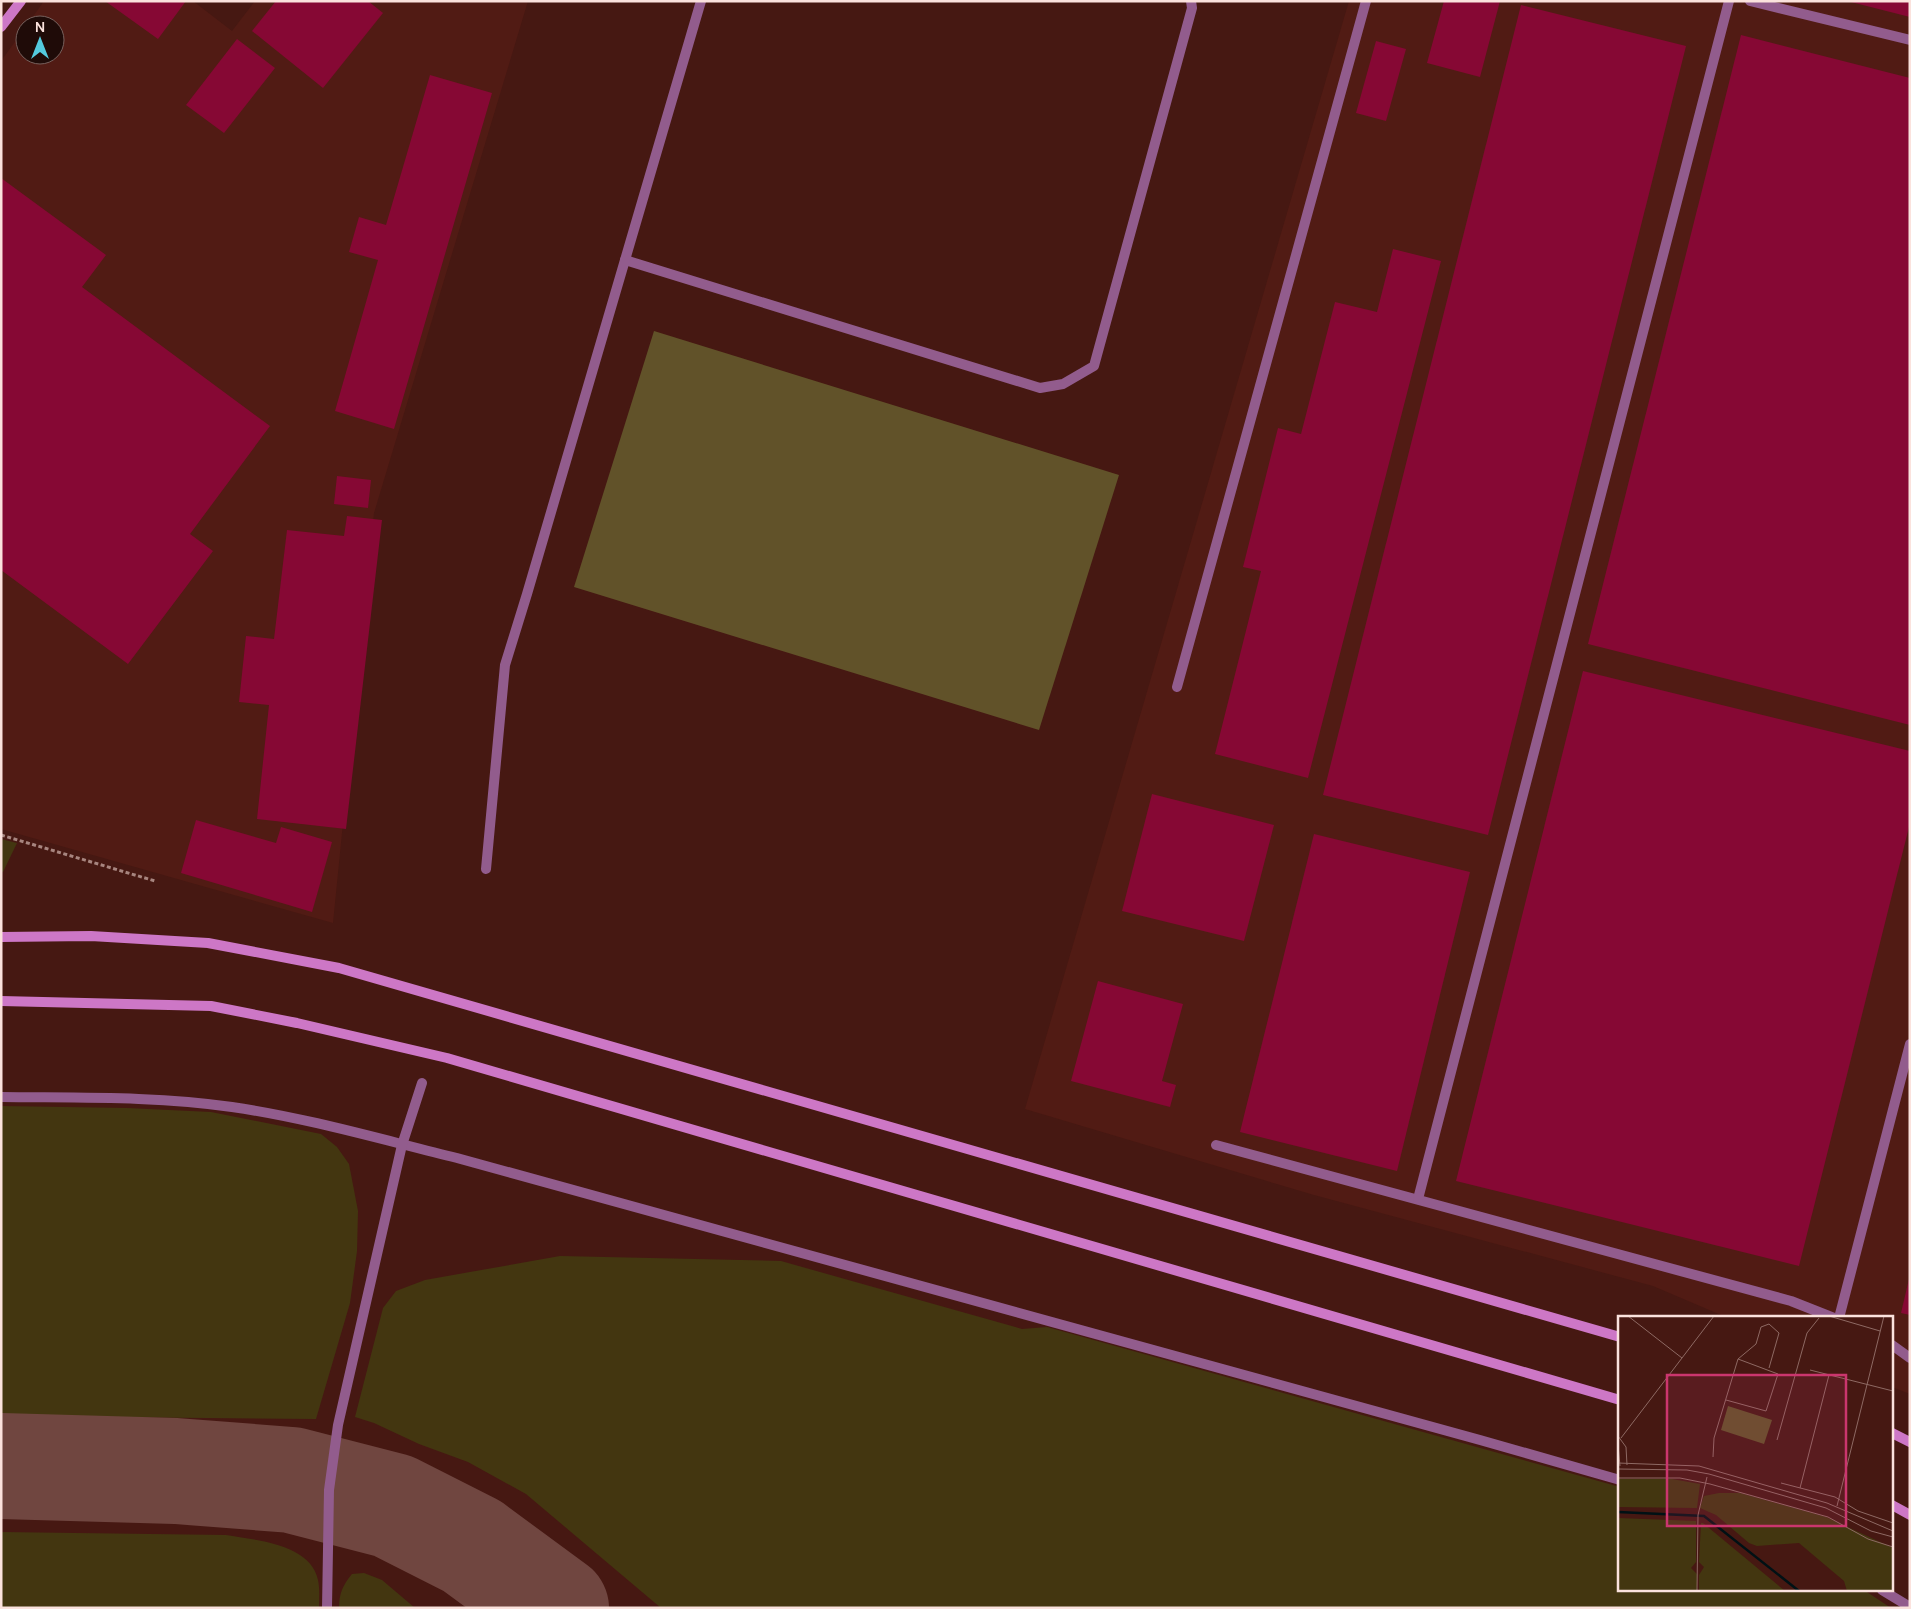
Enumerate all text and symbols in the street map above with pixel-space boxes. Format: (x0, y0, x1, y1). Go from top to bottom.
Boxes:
north arrow (15, 15, 65, 65)
text: N (35, 17, 45, 36)
inset map (1618, 1316, 1894, 1592)

